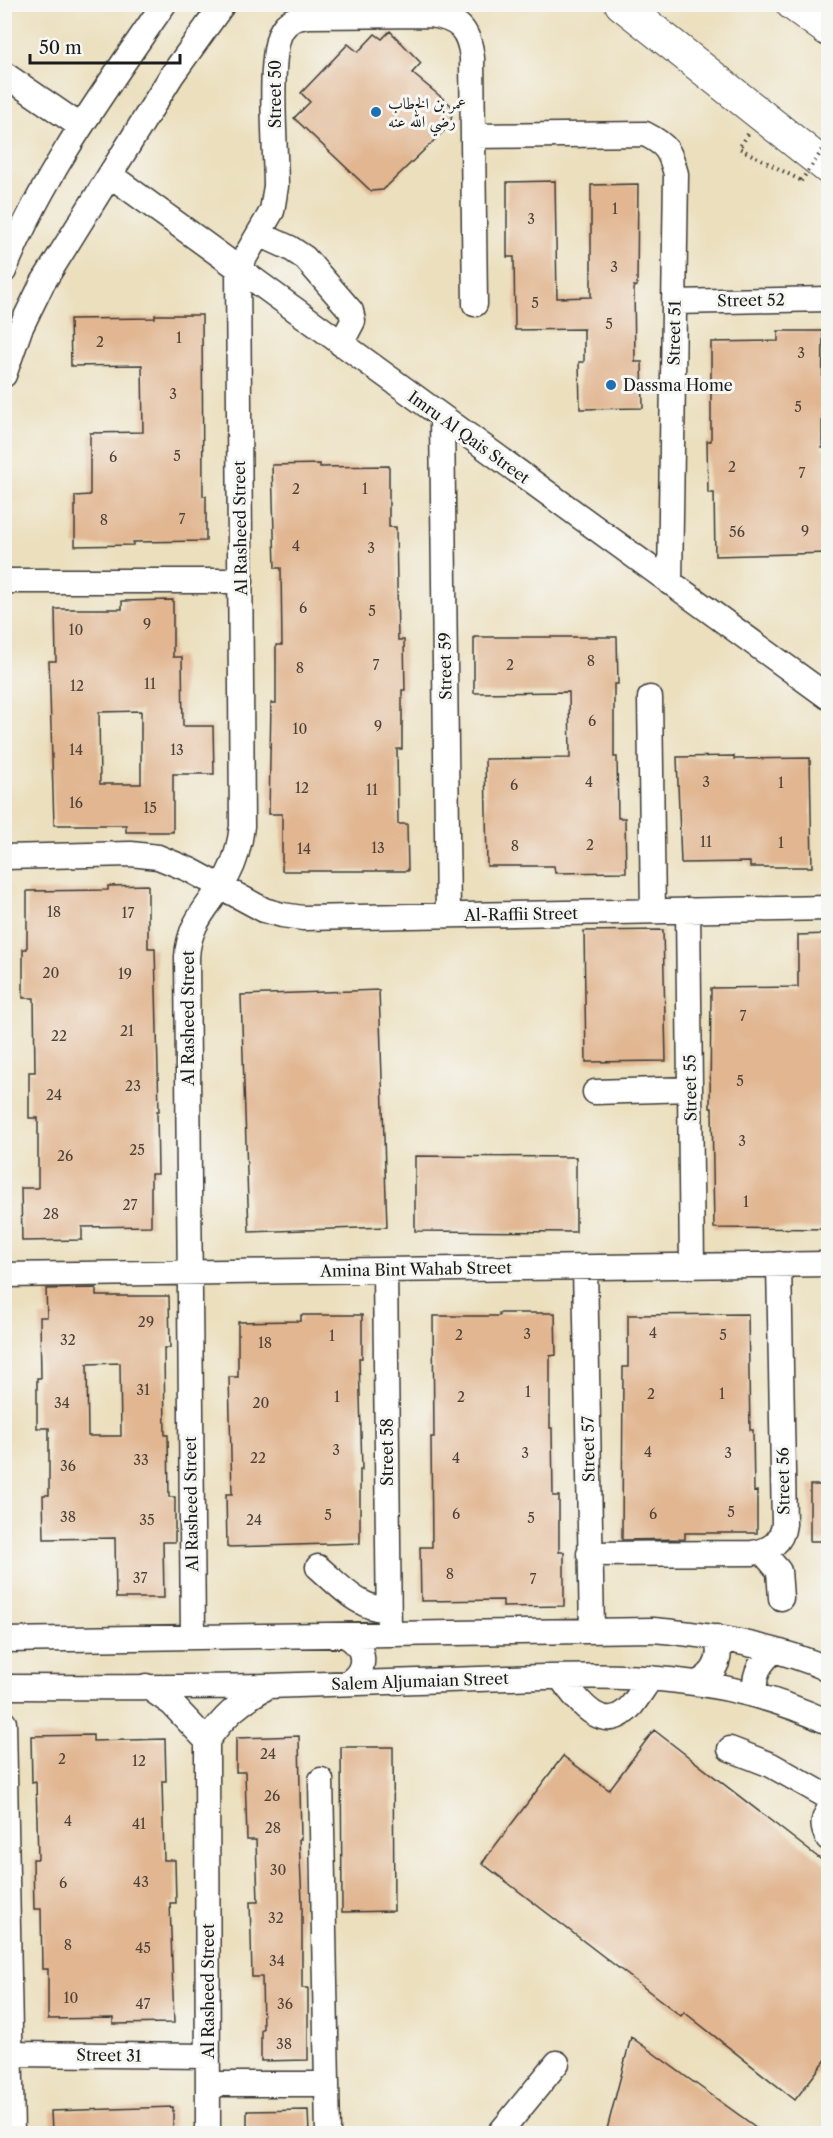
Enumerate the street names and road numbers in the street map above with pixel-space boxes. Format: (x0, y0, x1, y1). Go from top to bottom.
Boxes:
street label: Street 50 (265, 60, 285, 128)
street label: Street 52 (717, 289, 785, 311)
street label: Street 51 (663, 300, 685, 366)
street label: Imru Al Qais Street (404, 386, 534, 488)
street label: Al Rasheed Street (229, 460, 251, 597)
street label: Street 59 (434, 632, 456, 700)
street label: Al-Raffii Street (463, 903, 578, 925)
street label: Al Rasheed Street (178, 950, 198, 1087)
street label: Street 55 (679, 1054, 701, 1122)
street label: Amina Bint Wahab Street (319, 1257, 512, 1281)
street label: Street 57 (577, 1416, 599, 1482)
street label: Street 58 (377, 1418, 397, 1486)
street label: Al Rasheed Street (180, 1436, 202, 1573)
street label: Street 56 (772, 1447, 794, 1515)
street label: Salem Aljumaian Street (331, 1668, 509, 1694)
street label: Al Rasheed Street (198, 1923, 218, 2060)
street label: Street 31 (76, 2044, 142, 2066)

